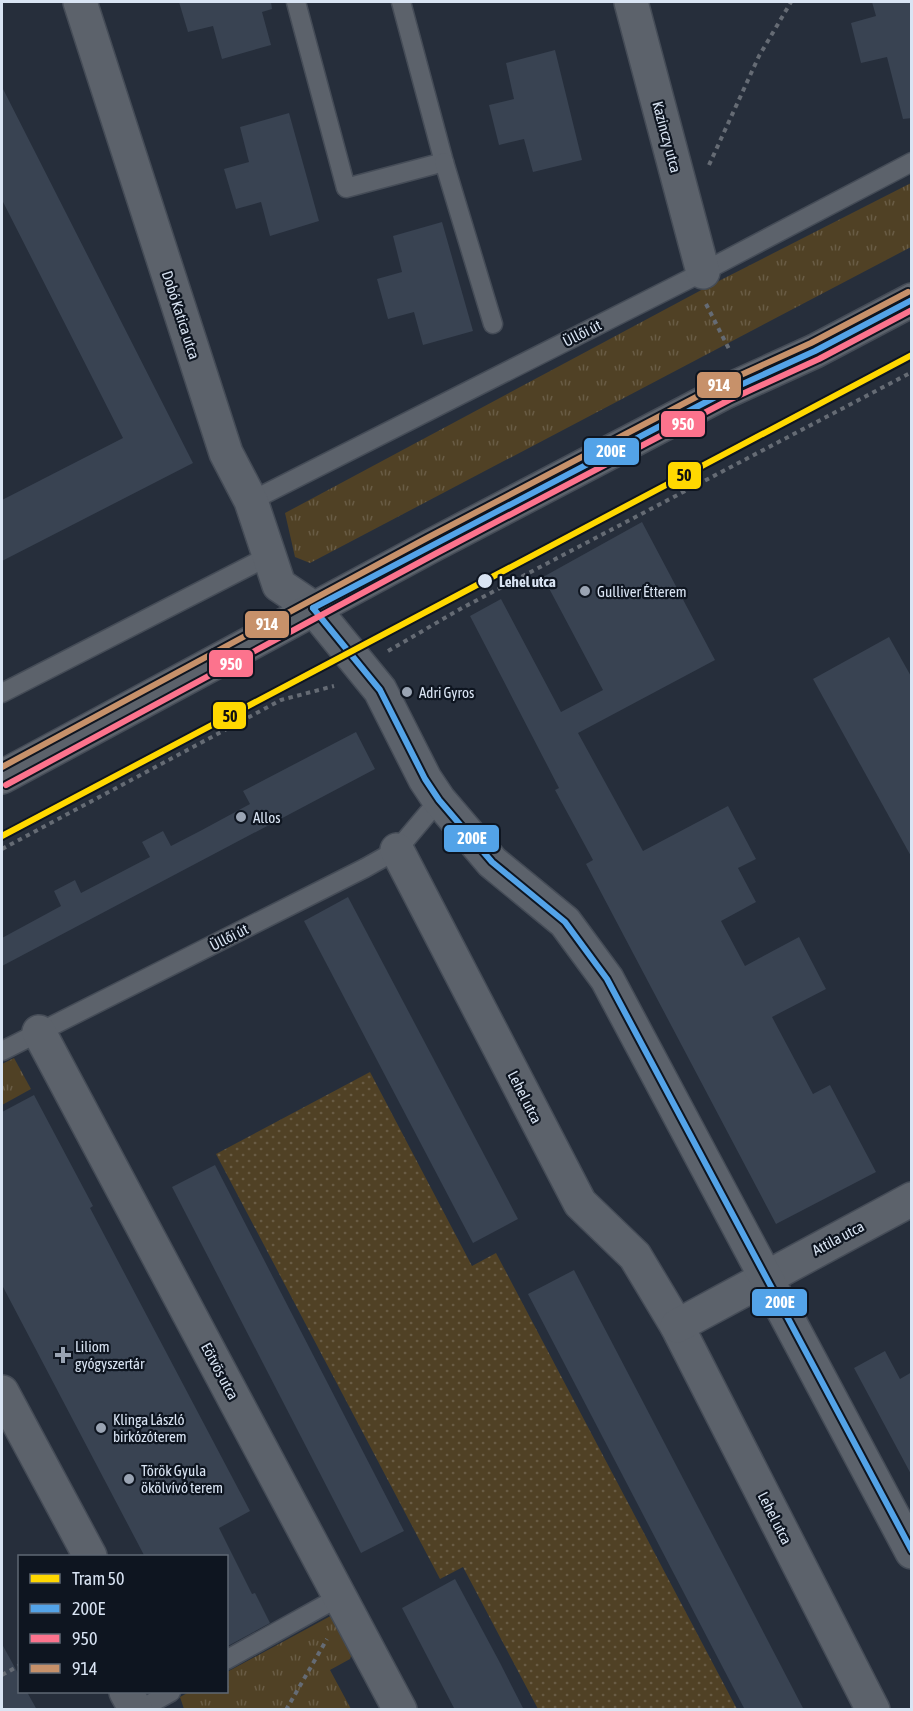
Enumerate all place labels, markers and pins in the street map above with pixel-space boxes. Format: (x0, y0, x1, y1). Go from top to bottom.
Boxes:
marker: Lehel utca (476, 572, 494, 590)
place label: Lehel utca (499, 573, 556, 590)
place label: Gulliver Étterem (597, 583, 687, 600)
marker: Gulliver Étterem (578, 584, 592, 598)
place label: Adri Gyros (419, 684, 474, 701)
marker: Adri Gyros (400, 685, 414, 699)
place label: Allos (253, 809, 281, 826)
marker: Allos (234, 810, 248, 824)
place label: Liliom gyógyszertár (75, 1338, 145, 1372)
marker: Liliom gyógyszertár (56, 1348, 70, 1362)
place label: Klinga László birkózóterem (113, 1411, 187, 1445)
marker: Klinga László birkózóterem (94, 1421, 108, 1435)
place label: Török Gyula ökölvívó terem (141, 1462, 223, 1496)
marker: Török Gyula ökölvívó terem (122, 1472, 136, 1486)

